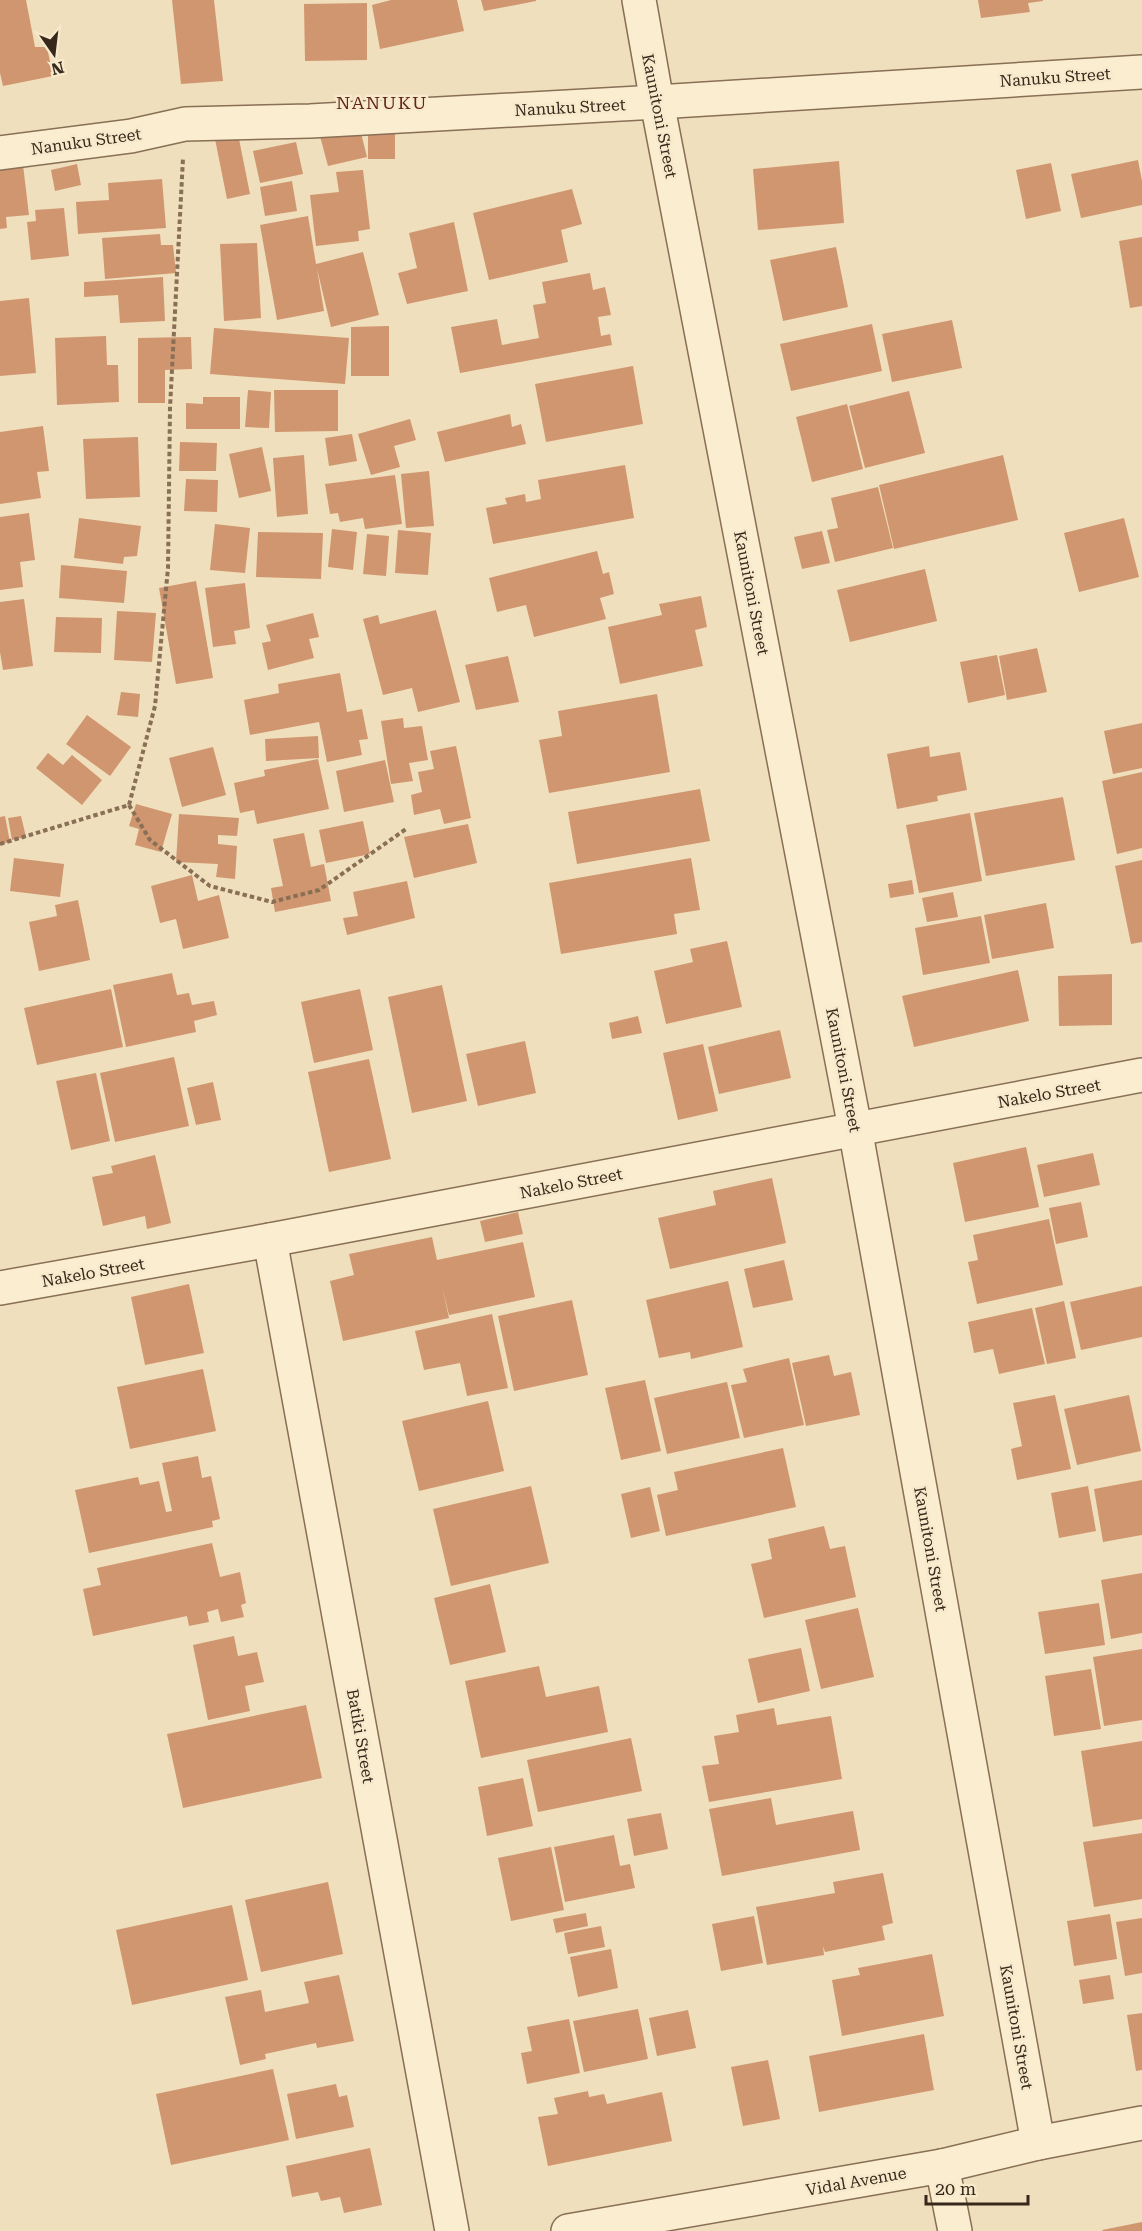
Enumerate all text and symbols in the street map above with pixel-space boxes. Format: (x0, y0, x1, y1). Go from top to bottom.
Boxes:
north arrow (24, 24, 84, 84)
street label: Kaunitoni Street (638, 52, 681, 180)
text: N (49, 57, 66, 79)
street label: Nanuku Street (999, 64, 1111, 91)
district label: NANUKU (336, 92, 428, 113)
street label: Nanuku Street (514, 95, 626, 120)
street label: Nanuku Street (30, 124, 143, 159)
street label: Kaunitoni Street (730, 529, 773, 657)
street label: Kaunitoni Street (822, 1006, 865, 1134)
street label: Nakelo Street (996, 1075, 1102, 1112)
street label: Nakelo Street (518, 1164, 624, 1203)
street label: Nakelo Street (40, 1254, 146, 1291)
street label: Kaunitoni Street (910, 1485, 951, 1613)
street label: Batiki Street (343, 1687, 378, 1785)
street label: Kaunitoni Street (996, 1963, 1037, 2091)
street label: Vidal Avenue (804, 2163, 908, 2200)
scale bar (926, 2168, 1028, 2206)
text: 20 m (935, 2178, 976, 2199)

